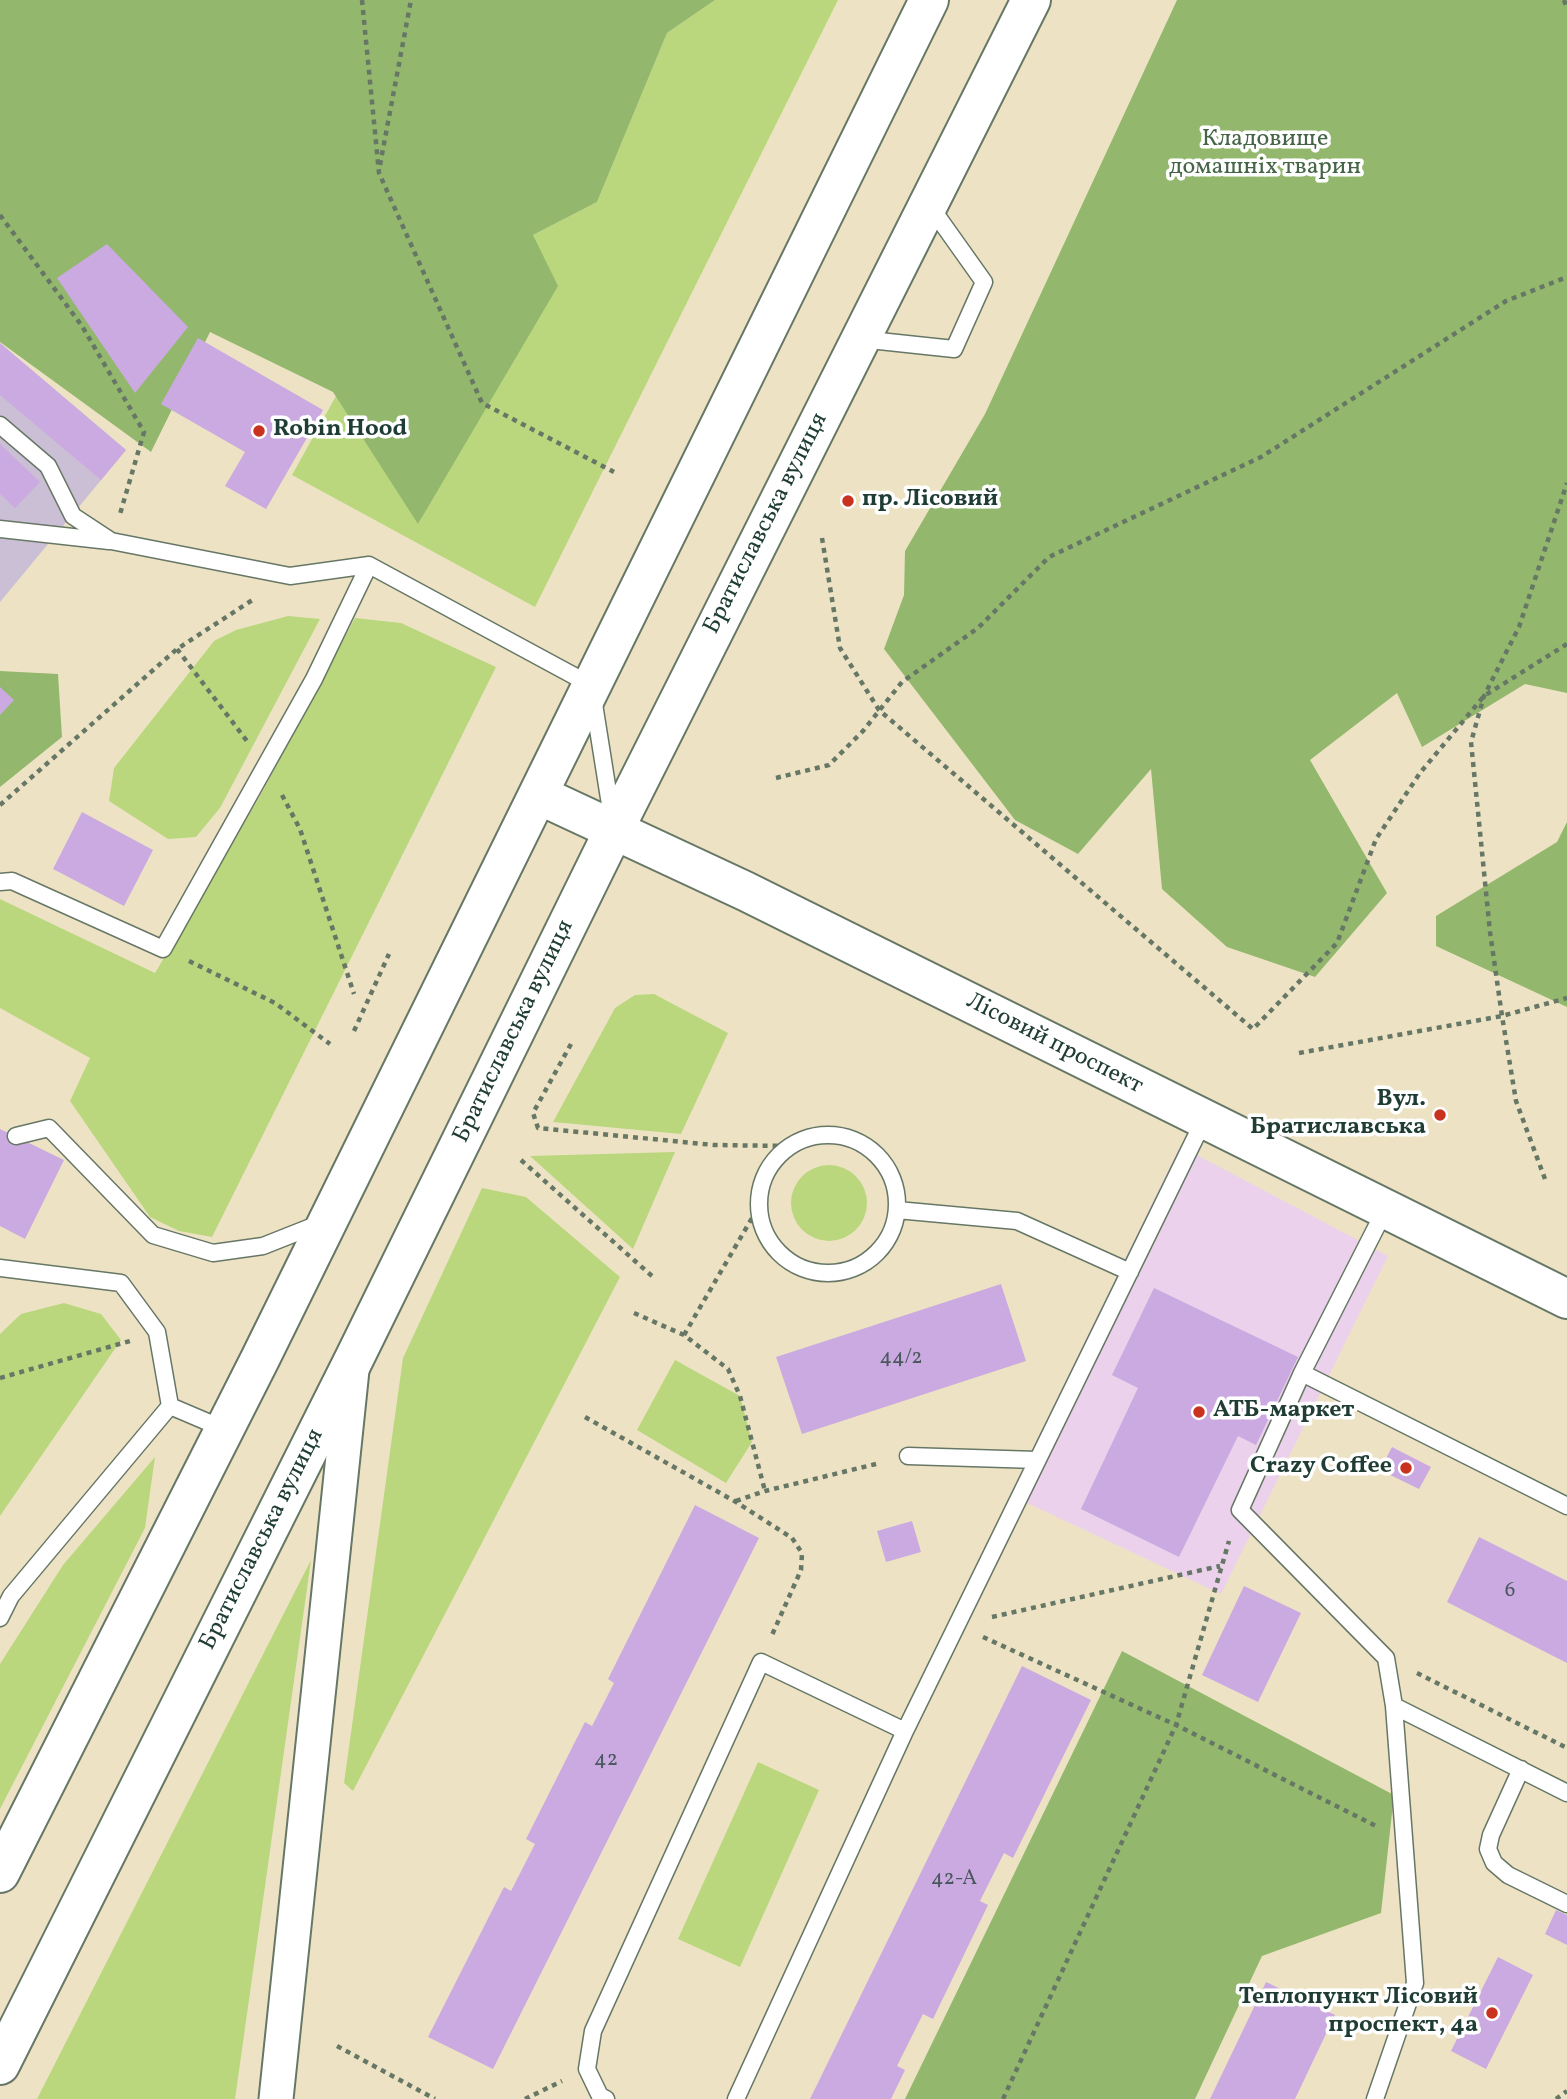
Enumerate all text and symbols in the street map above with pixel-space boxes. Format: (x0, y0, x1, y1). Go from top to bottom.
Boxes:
park label: Кладовище домашніх тварин (1169, 127, 1361, 183)
street label: Братиславська вулиця (699, 409, 835, 639)
place label: Robin Hood (273, 417, 407, 445)
marker: Robin Hood (251, 423, 267, 439)
place label: пр. Лісовий (862, 487, 998, 515)
marker: пр. Лісовий (840, 493, 856, 509)
street label: Братиславська вулиця (448, 916, 582, 1148)
street label: Лісовий проспект (961, 988, 1147, 1102)
place label: Вул. Братиславська (1250, 1087, 1426, 1143)
marker: Вул. Братиславська (1432, 1107, 1448, 1123)
house number: 44/2 (880, 1346, 922, 1372)
place label: АТБ-маркет (1213, 1398, 1354, 1426)
marker: АТБ-маркет (1191, 1404, 1207, 1420)
street label: Братиславська вулиця (195, 1425, 331, 1655)
place label: Crazy Coffee (1250, 1454, 1392, 1482)
marker: Crazy Coffee (1398, 1460, 1414, 1476)
house number: 6 (1505, 1579, 1515, 1605)
house number: 42 (594, 1748, 618, 1774)
house number: 42-А (931, 1867, 977, 1893)
place label: Теплопункт Лісовий проспект, 4а (1238, 1985, 1478, 2041)
marker: Теплопункт Лісовий проспект, 4а (1484, 2005, 1500, 2021)

